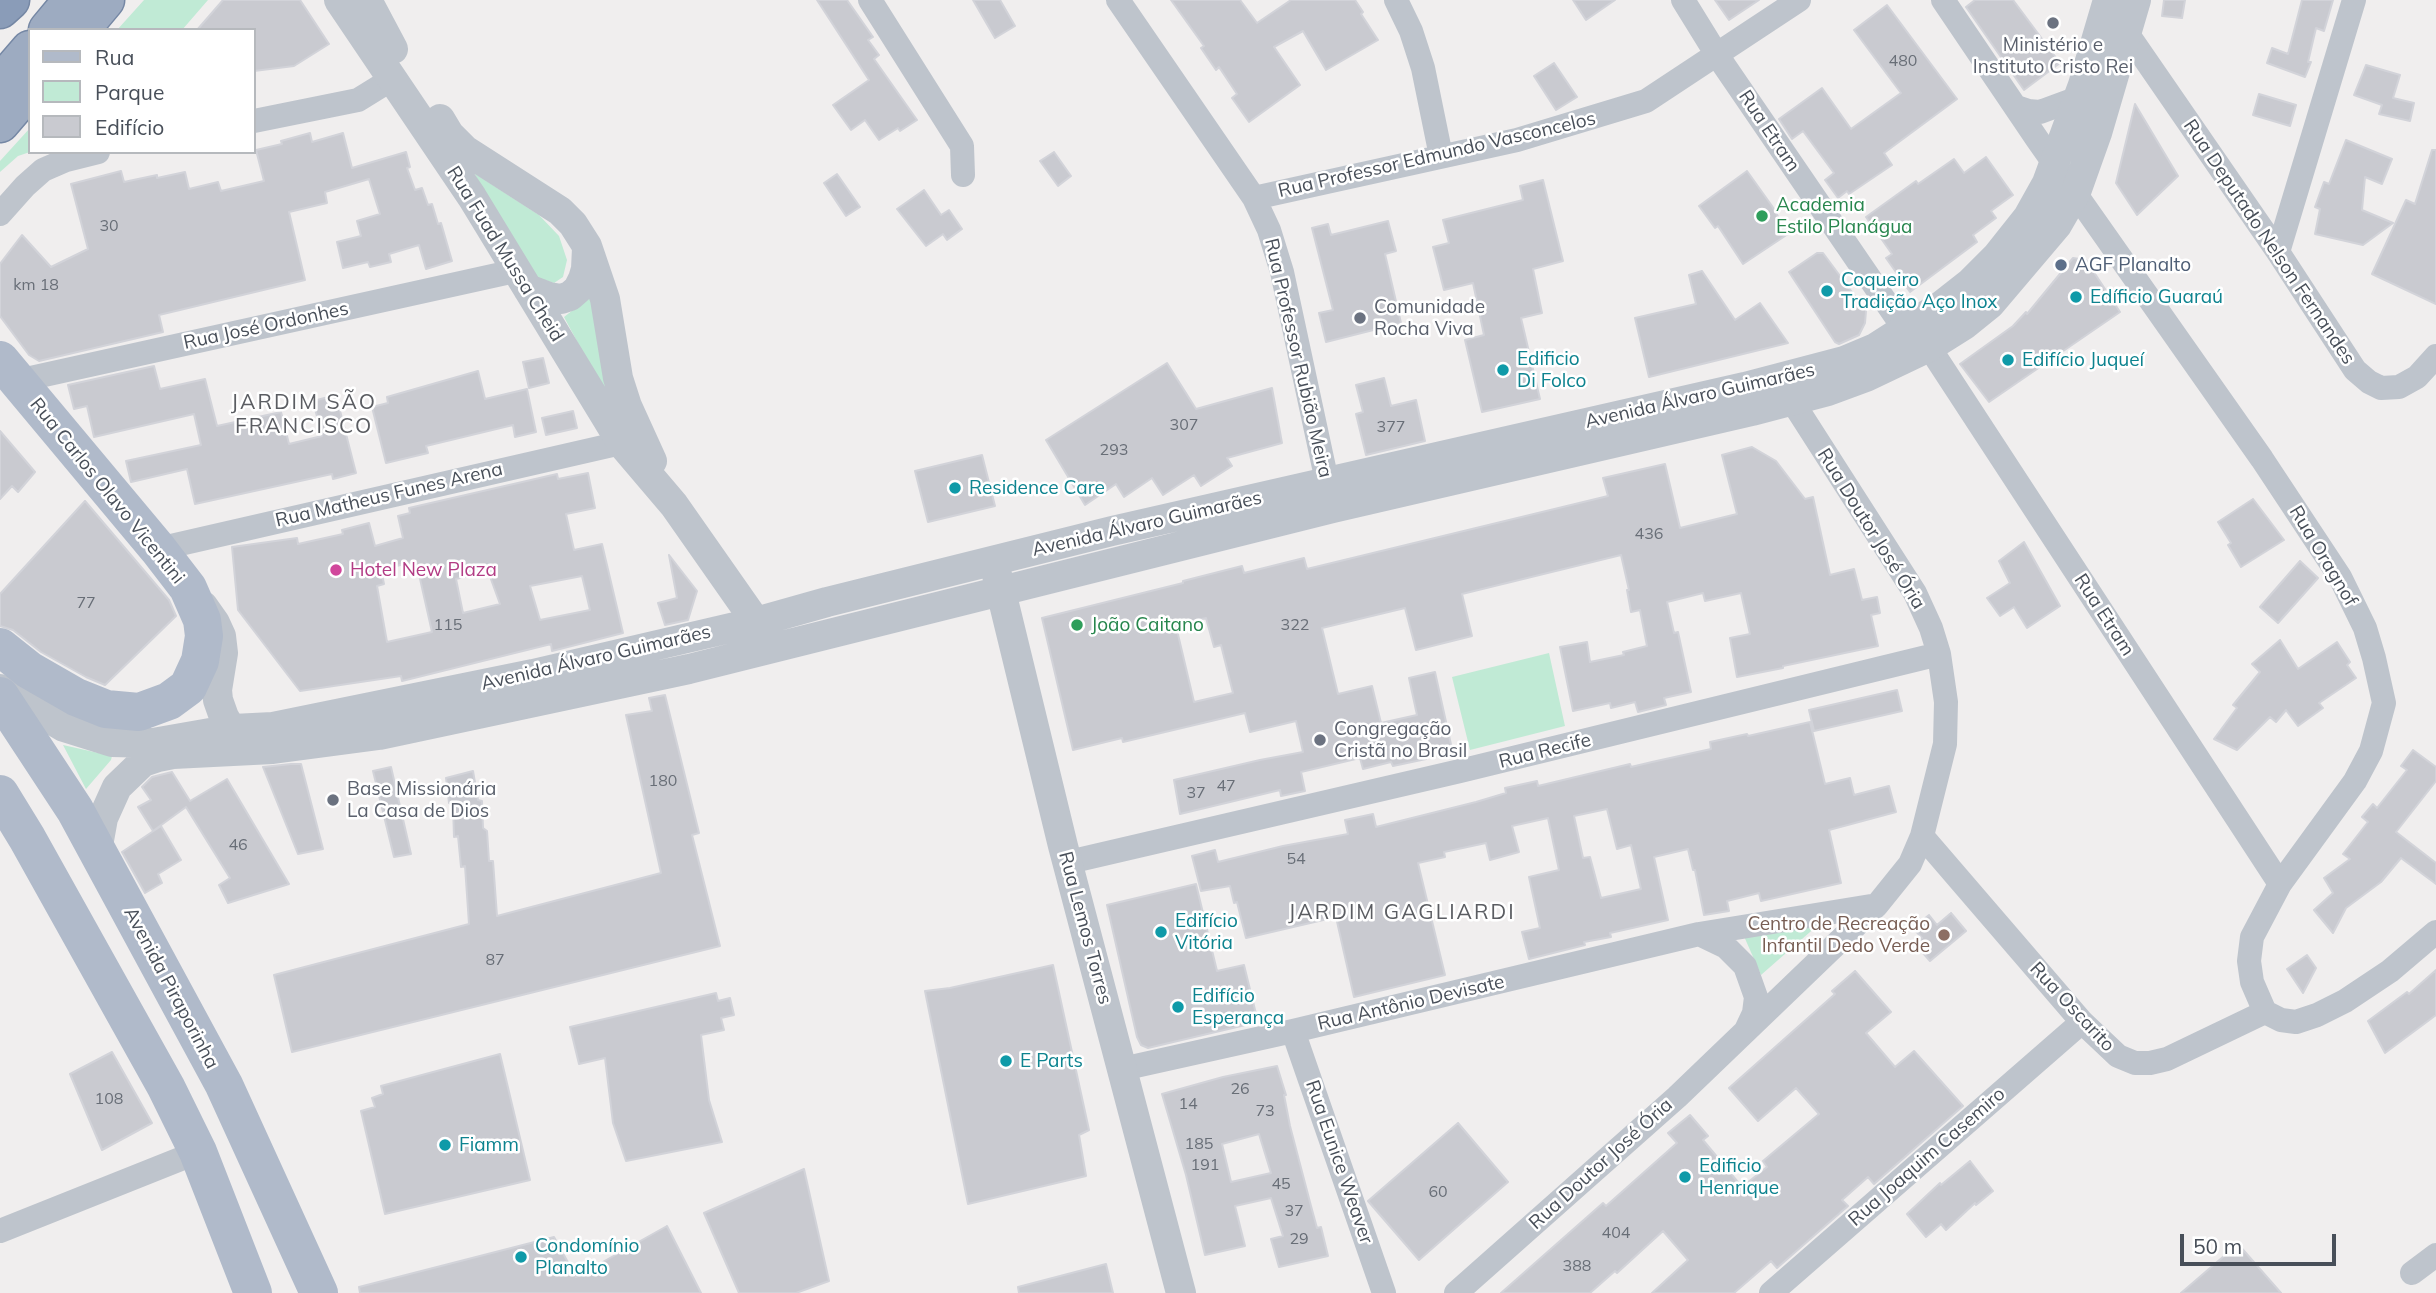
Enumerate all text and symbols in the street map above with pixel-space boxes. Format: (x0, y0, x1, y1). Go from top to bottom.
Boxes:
marker: Ministério e Instituto Cristo Rei (2045, 15, 2061, 31)
legend (28, 28, 256, 154)
place label: Ministério e Instituto Cristo Rei (1973, 34, 2133, 78)
text: Rua (95, 44, 134, 70)
house number: 480 (1889, 51, 1917, 71)
text: Parque (95, 79, 164, 105)
street label: Rua Etram (1734, 86, 1804, 176)
street label: Rua Professor Edmundo Vasconcelos (1276, 107, 1598, 203)
text: Edifício (95, 114, 164, 140)
street label: Rua Deputado Nelson Fernandes (2178, 115, 2360, 369)
street label: Rua Fuad Mussa Cheid (442, 162, 568, 346)
place label: Academia Estilo Planágua (1776, 194, 1913, 238)
marker: Academia Estilo Planágua (1754, 208, 1770, 224)
house number: 30 (99, 216, 119, 236)
street label: Rua Professor Rubião Meira (1259, 236, 1337, 480)
place label: AGF Planalto (2075, 254, 2191, 276)
marker: AGF Planalto (2053, 257, 2069, 273)
place label: Coqueiro Tradição Aço Inox (1841, 269, 1998, 313)
house number: km 18 (13, 275, 59, 295)
marker: Coqueiro Tradição Aço Inox (1819, 283, 1835, 299)
place label: Edíficio Guaraú (2090, 286, 2223, 308)
marker: Edíficio Guaraú (2068, 289, 2084, 305)
place label: Comunidade Rocha Viva (1374, 296, 1485, 340)
street label: Rua José Ordonhes (181, 297, 351, 355)
marker: Comunidade Rocha Viva (1352, 310, 1368, 326)
place label: Edificio Di Folco (1517, 348, 1586, 392)
place label: Edifício Juqueí (2022, 349, 2144, 371)
marker: Edifício Juqueí (2000, 352, 2016, 368)
street label: Avenida Álvaro Guimarães (1583, 358, 1817, 434)
marker: Edificio Di Folco (1495, 362, 1511, 378)
district label: JARDIM SÃO FRANCISCO (232, 390, 376, 440)
street label: Rua Carlos Olavo Vicentini (25, 393, 189, 589)
house number: 307 (1170, 415, 1198, 435)
house number: 377 (1377, 417, 1405, 437)
house number: 293 (1100, 440, 1128, 460)
street label: Rua Doutor José Ória (1812, 444, 1930, 614)
street label: Rua Matheus Funes Arena (273, 458, 505, 532)
place label: Residence Care (969, 477, 1105, 499)
marker: Residence Care (947, 480, 963, 496)
street label: Avenida Álvaro Guimarães (1030, 486, 1264, 562)
street label: Rua Oragnof (2284, 502, 2362, 610)
house number: 436 (1635, 524, 1663, 544)
place label: Hotel New Plaza (350, 559, 497, 581)
marker: Hotel New Plaza (328, 562, 344, 578)
street label: Rua Etram (2069, 570, 2139, 660)
house number: 77 (76, 593, 96, 613)
place label: João Caitano (1091, 614, 1204, 636)
house number: 115 (434, 615, 462, 635)
house number: 322 (1281, 615, 1309, 635)
marker: João Caitano (1069, 617, 1085, 633)
street label: Avenida Álvaro Guimarães (479, 620, 713, 696)
place label: Congregação Cristã no Brasil (1334, 718, 1467, 762)
street label: Rua Recife (1497, 729, 1593, 773)
marker: Congregação Cristã no Brasil (1312, 732, 1328, 748)
house number: 180 (649, 771, 677, 791)
house number: 47 (1216, 776, 1236, 796)
place label: Base Missionária La Casa de Dios (347, 778, 496, 822)
house number: 37 (1186, 783, 1206, 803)
marker: Base Missionária La Casa de Dios (325, 792, 341, 808)
house number: 46 (228, 835, 248, 855)
street label: Rua Lemos Torres (1054, 849, 1116, 1007)
house number: 54 (1286, 849, 1306, 869)
district label: JARDIM GAGLIARDI (1290, 900, 1514, 926)
street label: Avenida Piraporinha (119, 903, 223, 1073)
place label: Edifício Vitória (1175, 910, 1238, 954)
place label: Centro de Recreação Infantil Dedo Verde (1747, 913, 1930, 957)
marker: Edifício Vitória (1153, 924, 1169, 940)
marker: Centro de Recreação Infantil Dedo Verde (1936, 927, 1952, 943)
house number: 87 (485, 950, 505, 970)
street label: Rua Oscarito (2025, 957, 2119, 1057)
street label: Rua Antônio Devisate (1315, 970, 1507, 1036)
place label: Edifício Esperança (1192, 985, 1284, 1029)
marker: Edifício Esperança (1170, 999, 1186, 1015)
place label: E Parts (1020, 1050, 1083, 1072)
marker: E Parts (998, 1053, 1014, 1069)
street label: Rua Eunice Weaver (1300, 1077, 1378, 1247)
house number: 26 (1230, 1079, 1250, 1099)
street label: Rua Joaquim Casemiro (1844, 1083, 2010, 1231)
house number: 108 (95, 1089, 123, 1109)
house number: 14 (1178, 1094, 1198, 1114)
street label: Rua Doutor José Ória (1525, 1094, 1677, 1234)
house number: 73 (1255, 1101, 1275, 1121)
place label: Fiamm (459, 1134, 519, 1156)
house number: 185 (1185, 1134, 1213, 1154)
marker: Fiamm (437, 1137, 453, 1153)
house number: 191 (1191, 1155, 1219, 1175)
place label: Edificio Henrique (1699, 1155, 1779, 1199)
marker: Edificio Henrique (1677, 1169, 1693, 1185)
house number: 45 (1271, 1174, 1291, 1194)
house number: 60 (1428, 1182, 1448, 1202)
house number: 37 (1284, 1201, 1304, 1221)
scale bar (2184, 1220, 2340, 1264)
house number: 404 (1602, 1223, 1630, 1243)
house number: 29 (1289, 1229, 1309, 1249)
text: 50 m (2193, 1233, 2242, 1259)
place label: Condomínio Planalto (535, 1235, 639, 1279)
marker: Condomínio Planalto (513, 1249, 529, 1265)
house number: 388 (1563, 1256, 1591, 1276)

